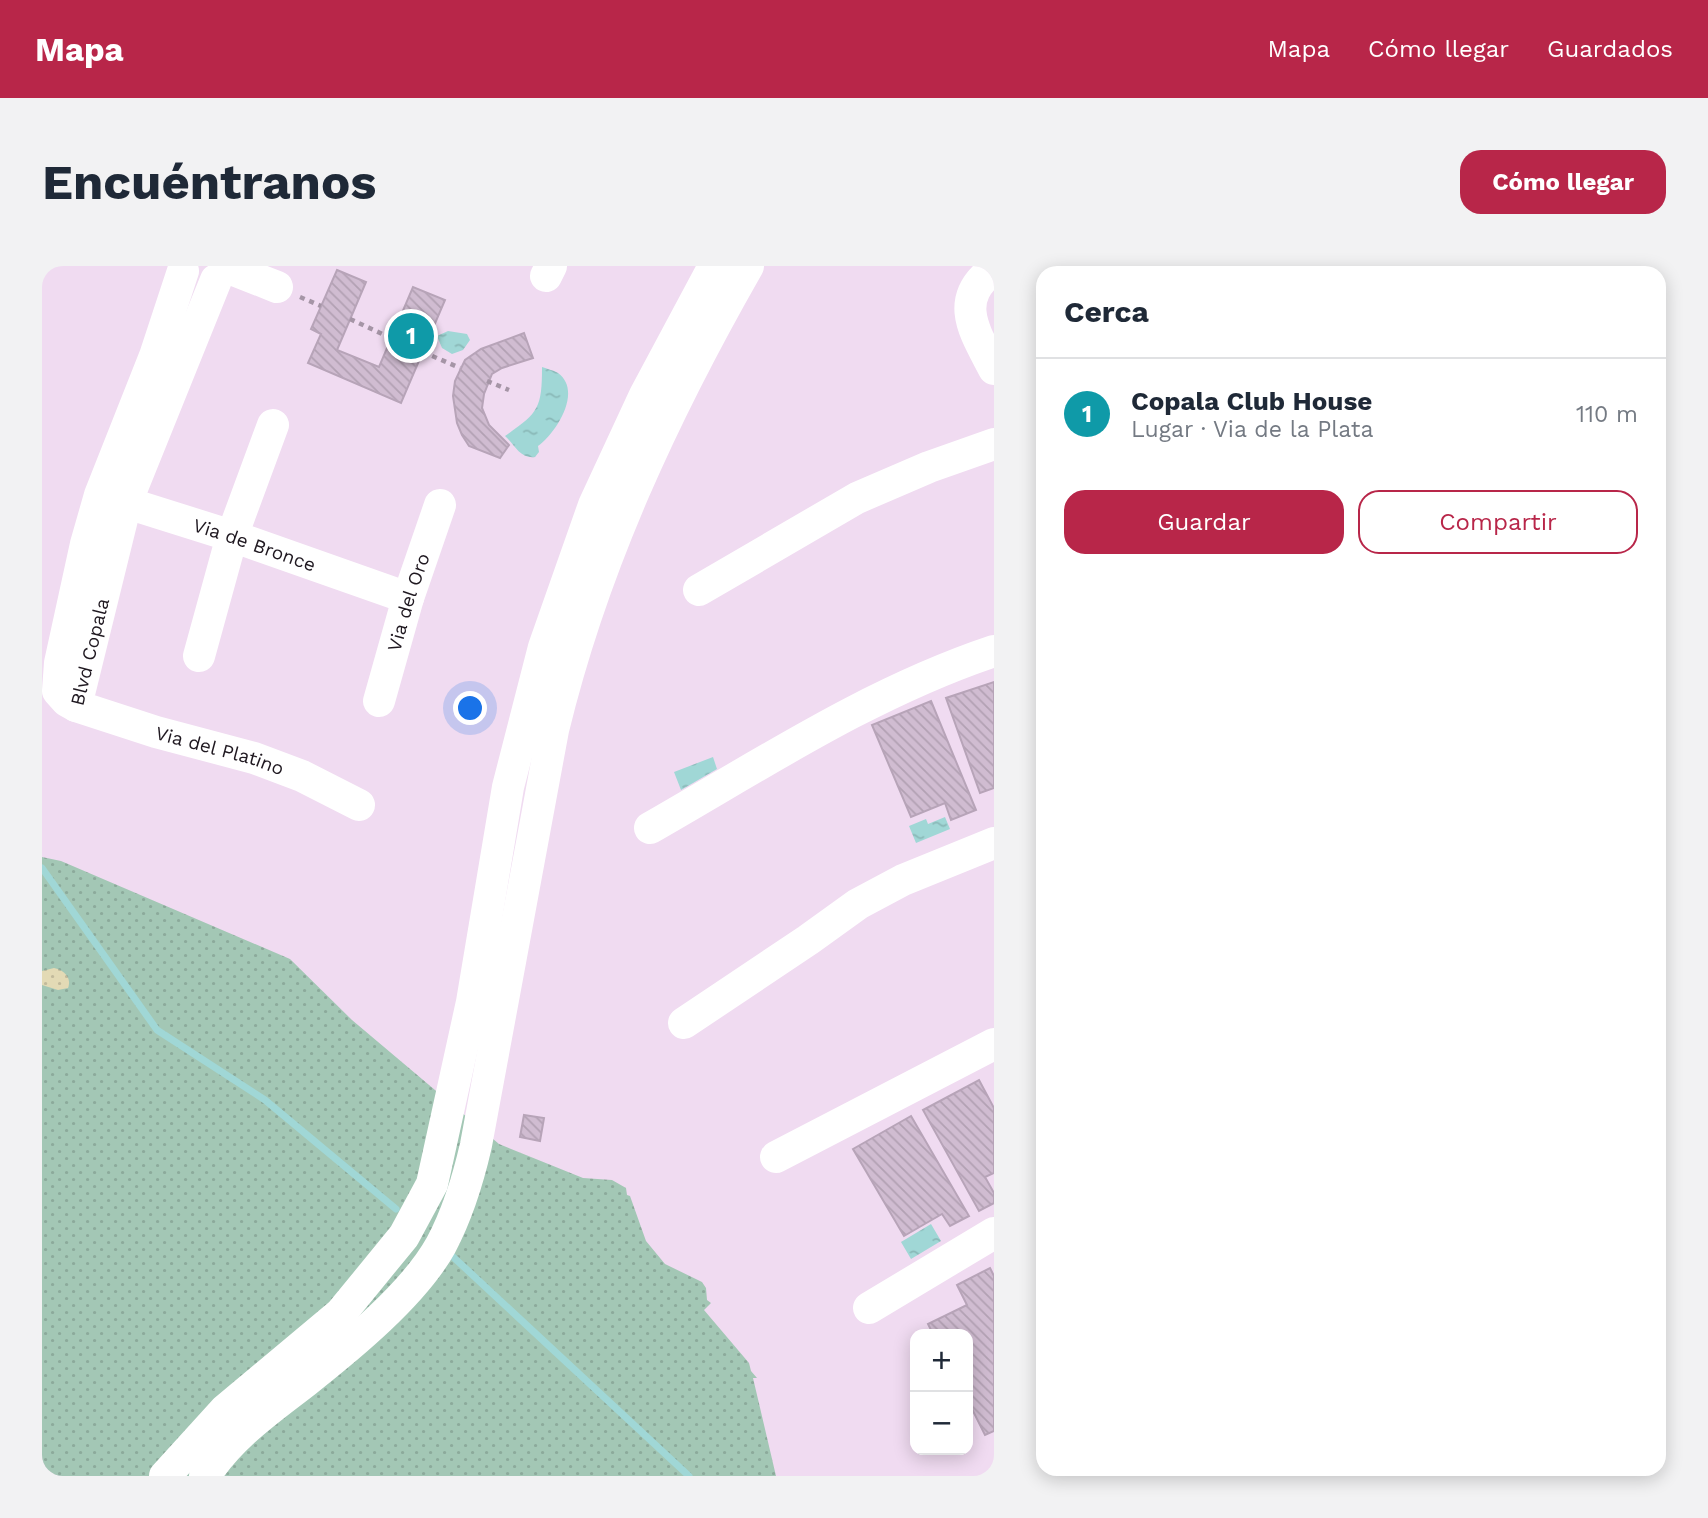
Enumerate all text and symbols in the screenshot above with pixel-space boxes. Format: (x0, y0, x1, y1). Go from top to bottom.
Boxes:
text: Mapa (35, 30, 124, 69)
text: Mapa (1268, 35, 1330, 63)
text: Cómo llegar (1368, 35, 1509, 63)
text: Guardados (1547, 35, 1673, 63)
button: Cómo llegar (1460, 150, 1666, 214)
text: Encuéntranos (42, 153, 376, 211)
text: Cerca (1064, 294, 1149, 329)
pin: 1 (388, 310, 434, 362)
text: Copala Club House (1131, 386, 1372, 416)
text: 1 (1082, 401, 1092, 428)
text: 110 m (1576, 401, 1638, 428)
text: Lugar · Via de la Plata (1131, 416, 1373, 443)
button: Guardar (1064, 490, 1344, 554)
button: Compartir (1358, 490, 1638, 554)
street label: Via de Bronce (190, 513, 319, 576)
street label: Via del Oro (382, 550, 434, 654)
street label: Blvd Copala (65, 595, 114, 708)
your location (453, 691, 487, 725)
street label: Via del Platino (153, 721, 287, 780)
map controls (910, 1329, 973, 1455)
button: + (910, 1329, 973, 1392)
button: − (910, 1392, 973, 1455)

